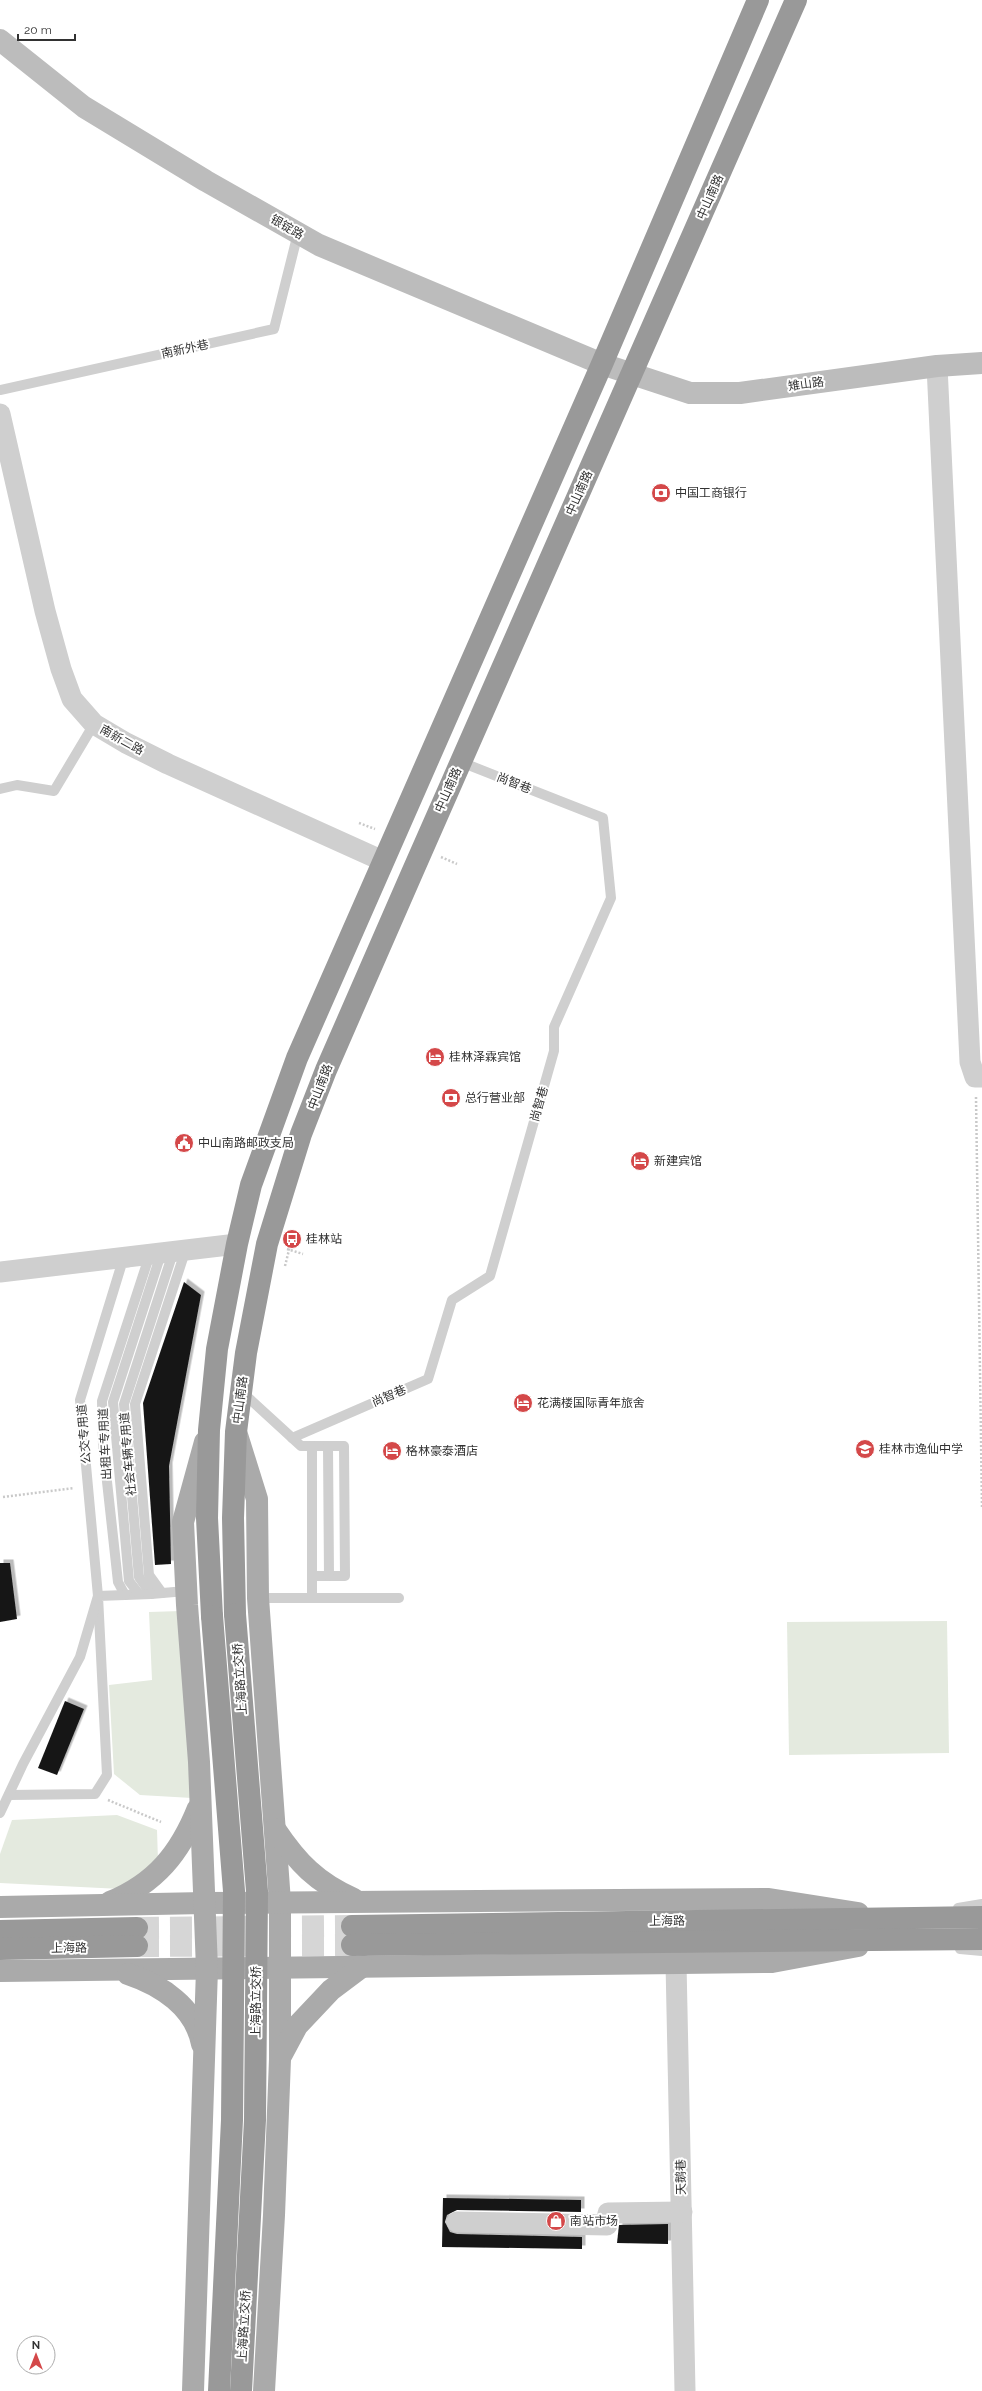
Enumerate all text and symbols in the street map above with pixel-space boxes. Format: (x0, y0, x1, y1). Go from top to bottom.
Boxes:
scale bar (18, 16, 75, 42)
text: 20 m (24, 23, 52, 37)
street label: 中山南路 (694, 172, 726, 222)
street label: 银锭路 (268, 212, 306, 242)
street label: 南新外巷 (160, 337, 210, 361)
street label: 雉山路 (787, 375, 825, 393)
street label: 中山南路 (563, 468, 595, 518)
bank icon: 中国工商银行 (650, 482, 672, 504)
place label: 中国工商银行 (675, 486, 747, 500)
street label: 南新二路 (98, 722, 146, 758)
street label: 中山南路 (432, 765, 464, 815)
street label: 尚智巷 (495, 770, 533, 796)
hotel icon: 桂林泽霖宾馆 (424, 1046, 446, 1068)
place label: 桂林泽霖宾馆 (449, 1050, 521, 1064)
street label: 中山南路 (305, 1062, 335, 1112)
street label: 尚智巷 (527, 1085, 551, 1123)
bank icon: 总行营业部 (440, 1087, 462, 1109)
place label: 总行营业部 (465, 1091, 525, 1105)
public building icon: 中山南路邮政支局 (173, 1132, 195, 1154)
place label: 中山南路邮政支局 (198, 1136, 294, 1150)
hotel icon: 新建宾馆 (629, 1150, 651, 1172)
place label: 新建宾馆 (654, 1154, 702, 1168)
bus stop icon: 桂林站 (281, 1228, 303, 1250)
place label: 桂林站 (306, 1232, 342, 1246)
street label: 中山南路 (230, 1375, 250, 1425)
street label: 尚智巷 (370, 1383, 408, 1409)
hotel icon: 花满楼国际青年旅舍 (512, 1392, 534, 1414)
place label: 花满楼国际青年旅舍 (537, 1396, 645, 1410)
street label: 公交专用道 (74, 1403, 94, 1465)
street label: 出租车专用道 (96, 1408, 114, 1480)
street label: 社会车辆专用道 (117, 1412, 139, 1496)
school or university icon: 桂林市逸仙中学 (854, 1438, 876, 1460)
hotel icon: 格林豪泰酒店 (381, 1440, 403, 1462)
place label: 桂林市逸仙中学 (879, 1442, 963, 1456)
place label: 格林豪泰酒店 (406, 1444, 478, 1458)
street label: 上海路立交桥 (231, 1643, 249, 1715)
street label: 上海路 (649, 1914, 685, 1928)
street label: 上海路 (51, 1941, 87, 1955)
street label: 上海路立交桥 (249, 1966, 263, 2038)
street label: 天鹅巷 (674, 2159, 688, 2195)
shop icon: 南站市场 (545, 2210, 567, 2232)
place label: 南站市场 (570, 2214, 618, 2228)
street label: 上海路立交桥 (235, 2290, 253, 2362)
north arrow (16, 2335, 56, 2375)
text: N (32, 2339, 40, 2352)

